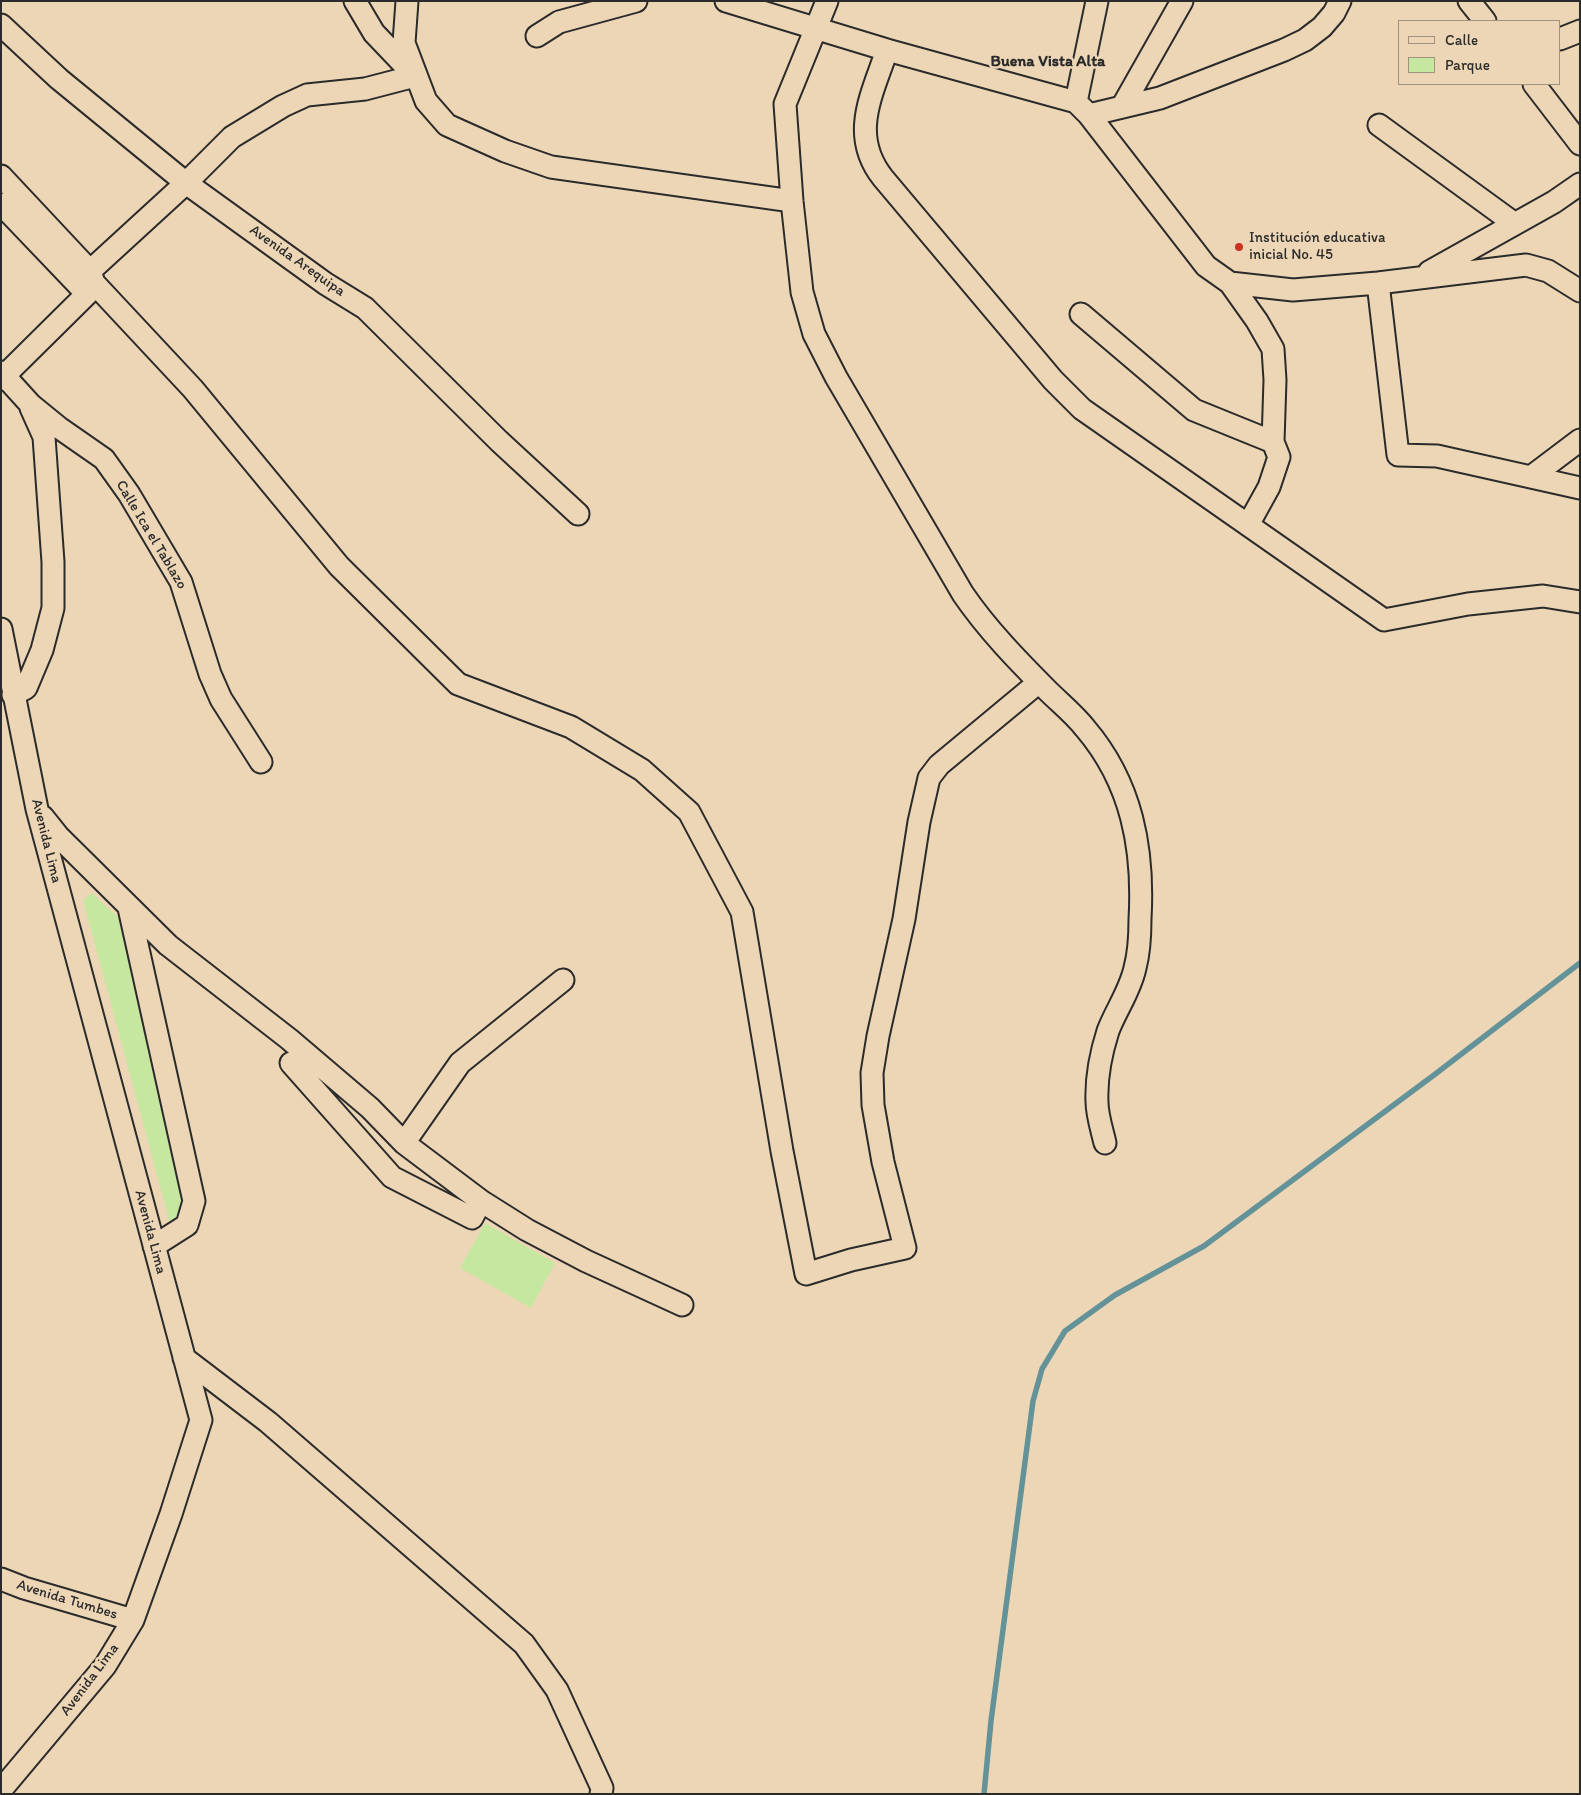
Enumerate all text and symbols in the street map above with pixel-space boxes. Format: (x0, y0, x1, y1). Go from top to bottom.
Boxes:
legend (1398, 20, 1561, 85)
text: Calle (1445, 31, 1478, 49)
district label: Buena Vista Alta (991, 52, 1105, 72)
text: Parque (1445, 56, 1490, 74)
street label: Avenida Arequipa (246, 221, 348, 301)
place label: Institución educativa inicial No. 45 (1249, 229, 1385, 264)
marker: Institución educativa inicial No. 45 (1233, 241, 1245, 253)
street label: Calle Ica el Tablazo (111, 477, 191, 593)
street label: Avenida Lima (27, 797, 65, 885)
street label: Avenida Lima (130, 1188, 170, 1276)
street label: Avenida Tumbes (14, 1576, 120, 1624)
street label: Avenida Lima (57, 1640, 123, 1720)

